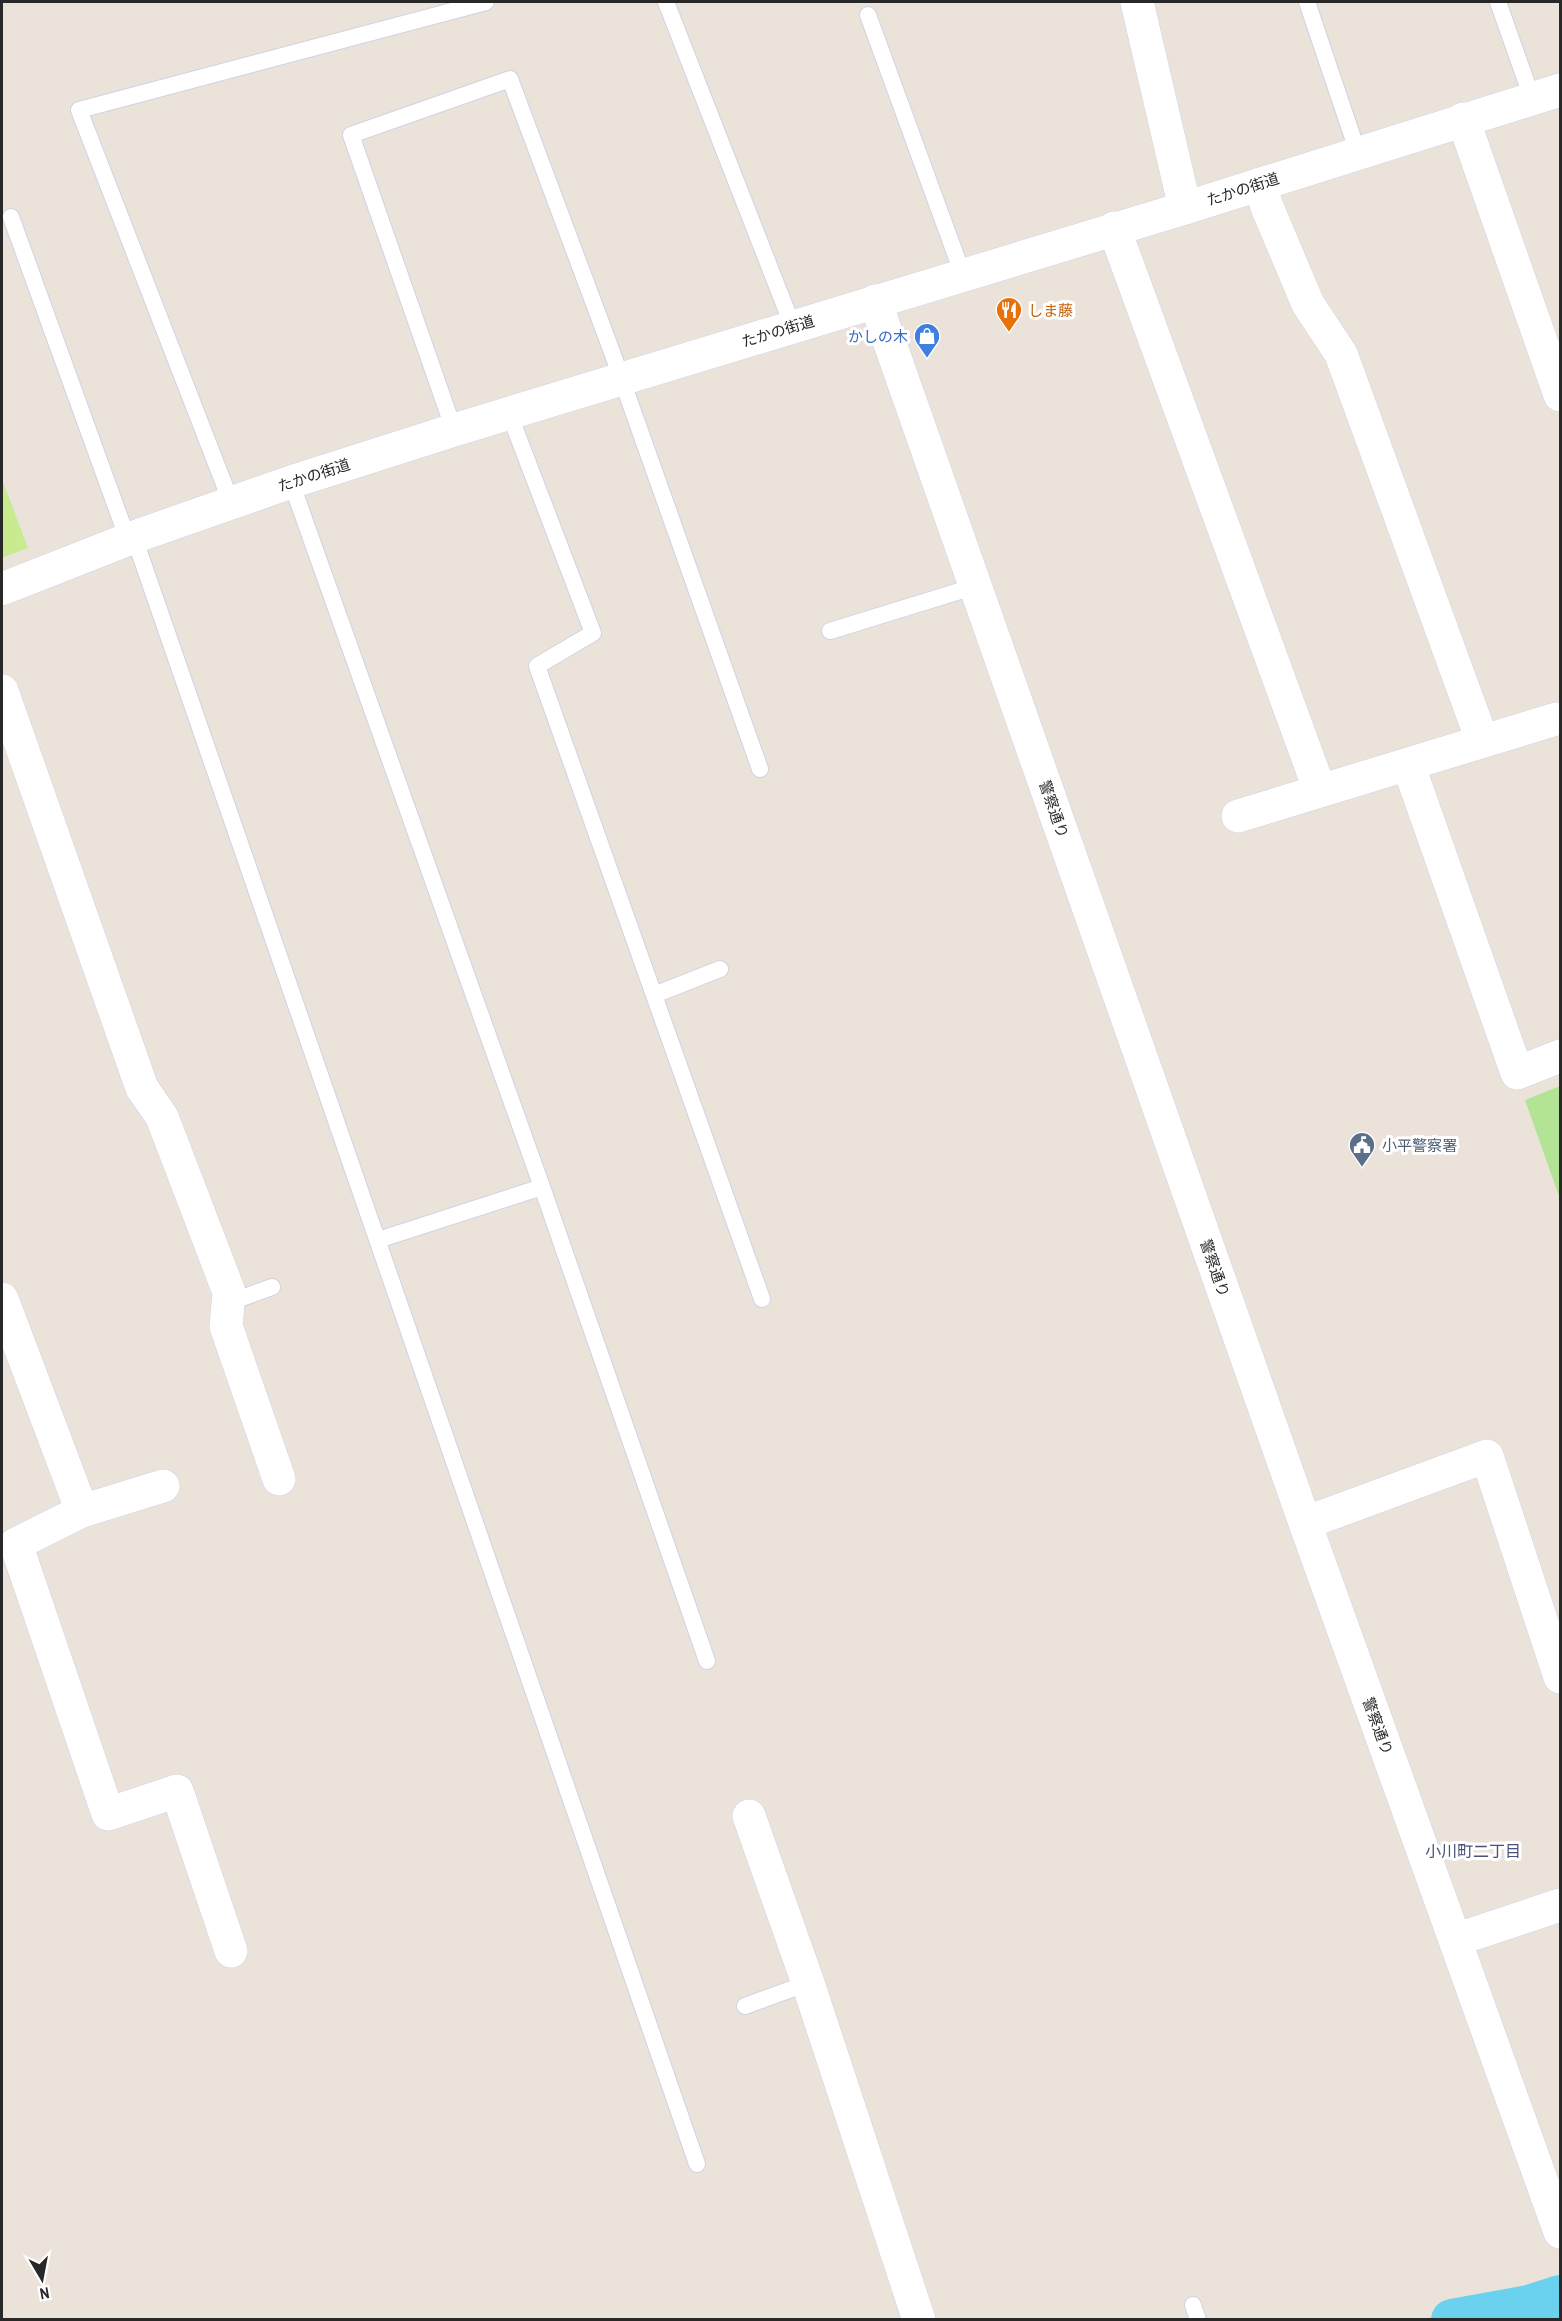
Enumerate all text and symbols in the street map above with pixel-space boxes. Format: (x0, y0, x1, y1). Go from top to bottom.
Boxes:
street label: たかの街道 (1204, 167, 1282, 211)
restaurant icon: しま藤 (994, 295, 1024, 333)
place label: しま藤 (1028, 300, 1073, 321)
street label: たかの街道 (739, 310, 817, 352)
shop icon: かしの木 (912, 321, 942, 359)
place label: かしの木 (848, 326, 908, 347)
street label: たかの街道 (275, 453, 353, 497)
street label: 警察通り (1034, 777, 1074, 841)
public building icon: 小平警察署 (1347, 1130, 1377, 1168)
place label: 小平警察署 (1382, 1135, 1457, 1156)
street label: 警察通り (1195, 1236, 1235, 1300)
street label: 警察通り (1358, 1694, 1398, 1758)
district label: 小川町二丁目 (1425, 1840, 1521, 1862)
north arrow (12, 2249, 72, 2309)
text: N (38, 2282, 51, 2305)

